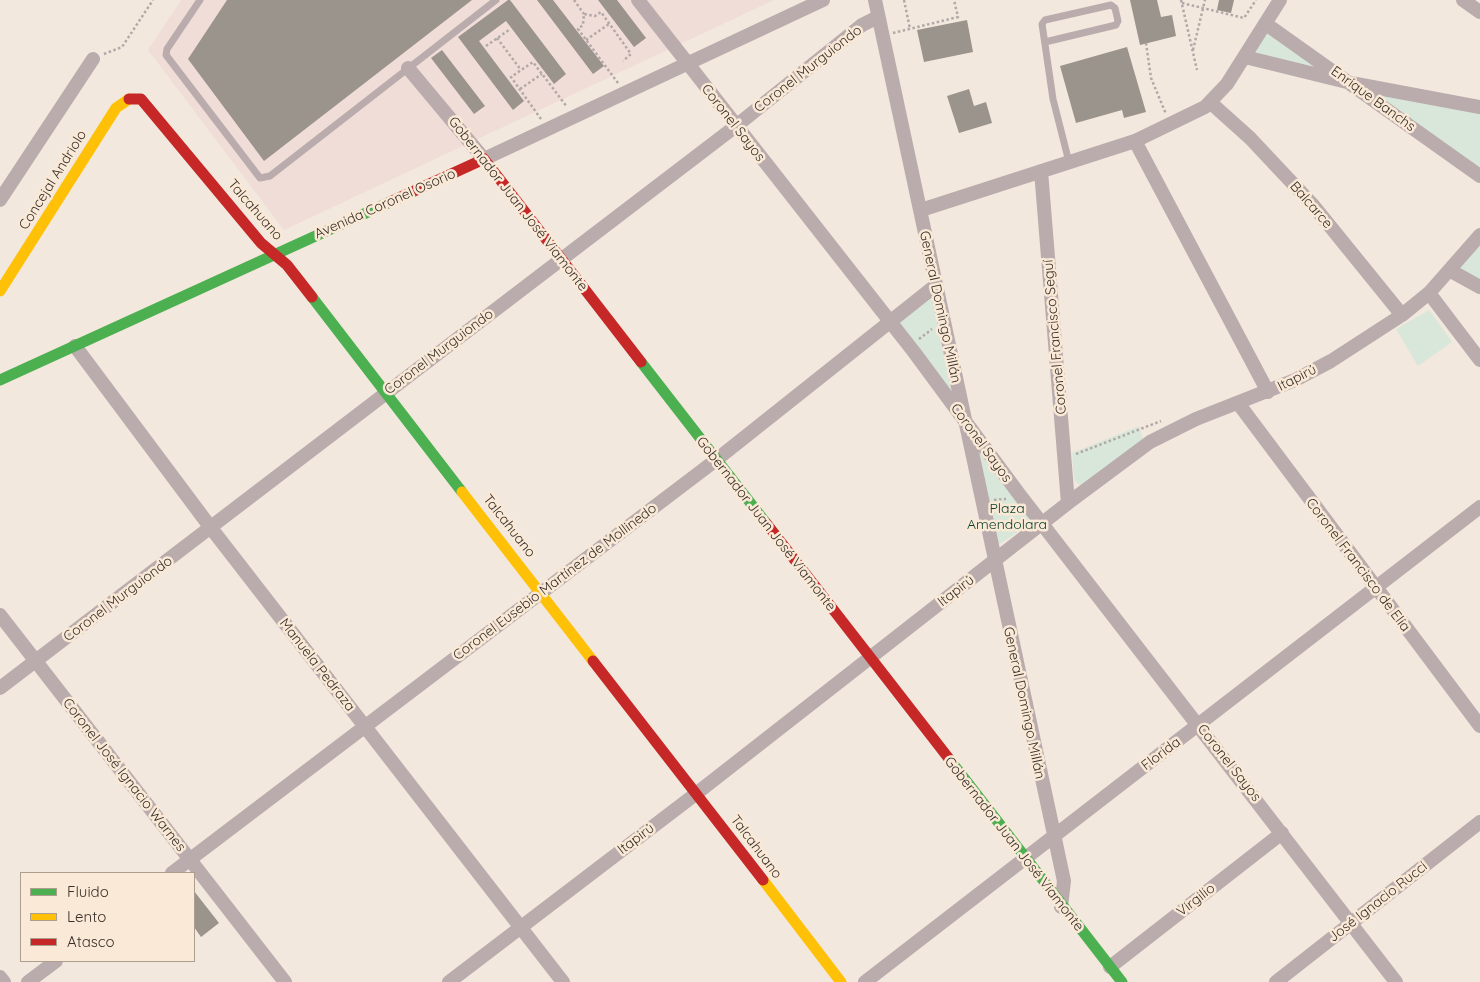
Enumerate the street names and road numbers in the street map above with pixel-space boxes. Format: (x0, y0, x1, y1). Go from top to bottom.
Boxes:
street label: Coronel Murguiondo (751, 22, 865, 116)
street label: Enrique Banchs (1328, 63, 1418, 135)
street label: Coronel Sayos (698, 81, 768, 165)
street label: Gobernador Juan José Viamonte (445, 114, 591, 294)
street label: Concejal Andriolo (16, 127, 90, 233)
street label: Avenida Coronel Osorio (312, 165, 458, 243)
street label: Talcahuano (224, 176, 286, 244)
street label: Balcarce (1286, 178, 1336, 232)
street label: General Domingo Millán (916, 229, 964, 385)
street label: Coronel Francisco Seguí (1040, 259, 1070, 415)
street label: Coronel Murguiondo (381, 306, 497, 398)
street label: Itapirú (1275, 361, 1319, 395)
street label: Coronel Sayos (947, 400, 1015, 486)
street label: Gobernador Juan José Viamonte (693, 434, 839, 614)
street label: Talcahuano (479, 491, 539, 561)
street label: Coronel Francisco de Elía (1302, 495, 1414, 635)
street label: Coronel Eusebio Martínez de Mollinedo (450, 500, 660, 664)
street label: Coronel Murguiondo (60, 553, 176, 645)
street label: Itapirú (934, 572, 978, 610)
street label: Manuela Pedraza (276, 615, 358, 715)
street label: General Domingo Millán (1000, 625, 1048, 781)
street label: Coronel José Ignacio Warnes (59, 695, 189, 855)
street label: Coronel Sayos (1194, 721, 1264, 805)
street label: Florida (1138, 734, 1184, 774)
street label: Gobernador Juan José Viamonte (941, 754, 1087, 934)
street label: Talcahuano (727, 812, 785, 882)
street label: Itapirú (614, 820, 658, 858)
street label: José Ignacio Rucci (1325, 858, 1431, 946)
street label: Virgilio (1174, 880, 1218, 920)

